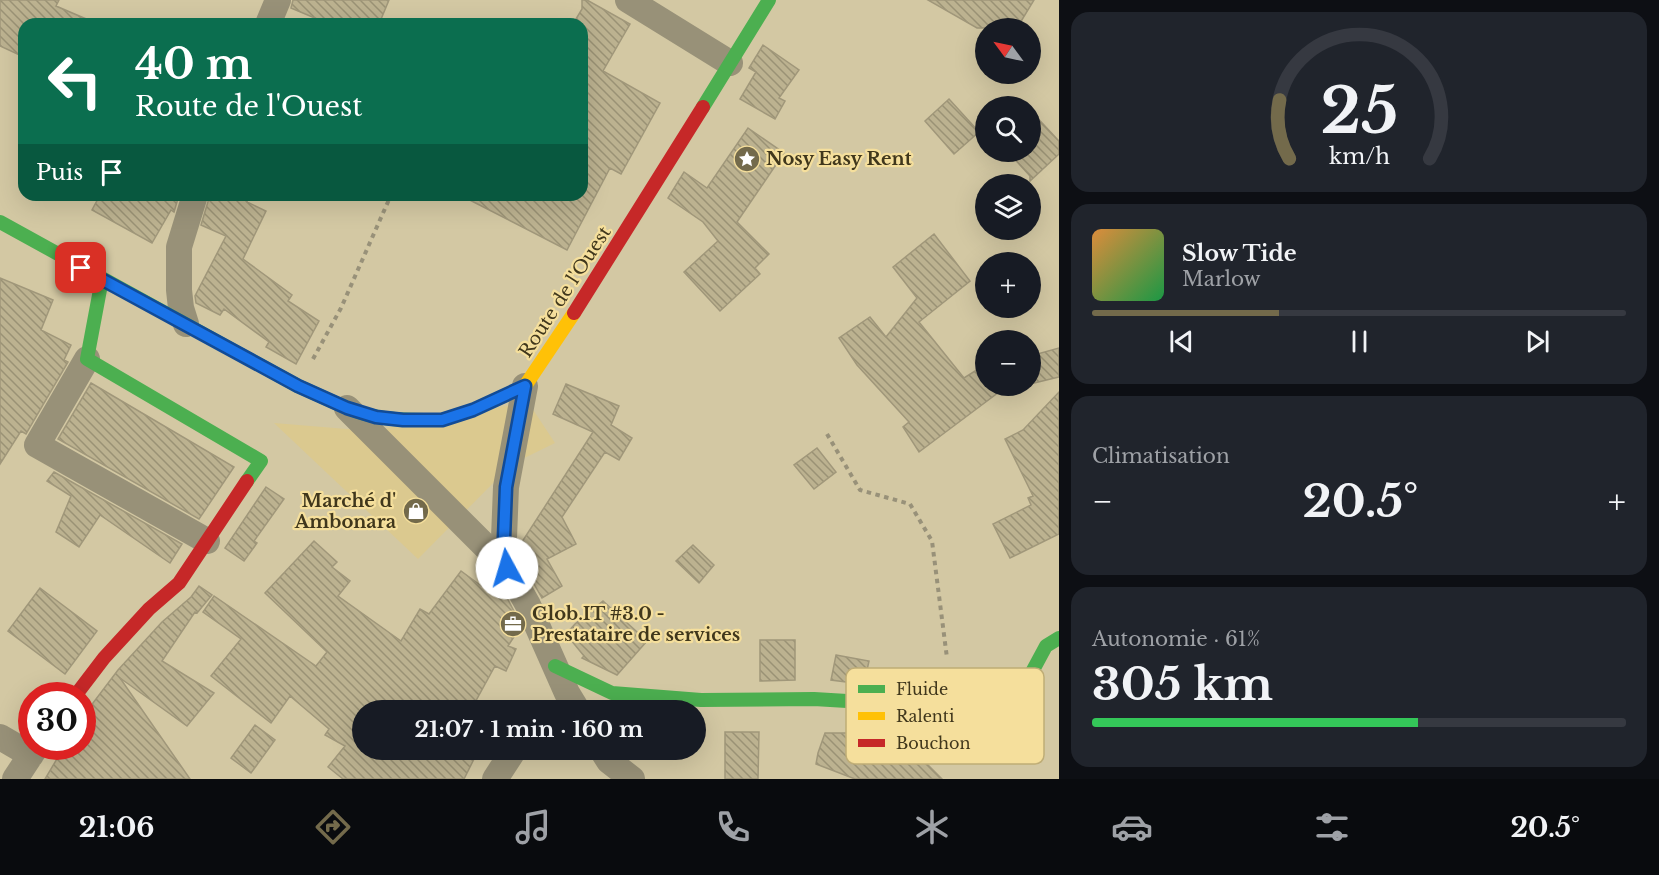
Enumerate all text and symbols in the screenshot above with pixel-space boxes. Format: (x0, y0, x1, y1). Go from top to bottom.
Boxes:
north arrow (975, 18, 1041, 84)
map controls (975, 18, 1041, 396)
text: 40 m (135, 38, 252, 90)
icon: left (36, 42, 114, 120)
text: 25 (1320, 72, 1398, 150)
text: Route de l'Ouest (135, 90, 363, 123)
button: search (975, 96, 1041, 162)
text: km/h (1329, 143, 1390, 170)
place icon: Nosy Easy Rent (732, 144, 762, 174)
place label: Nosy Easy Rent (766, 148, 912, 170)
icon: arrive (95, 156, 128, 189)
text: Puis (36, 159, 83, 186)
button: layers (975, 174, 1041, 240)
street label: Route de l'Ouest (514, 222, 616, 362)
text: Slow Tide (1182, 240, 1297, 267)
pin (55, 242, 106, 293)
icon: arrive (64, 251, 97, 284)
button: + (975, 252, 1041, 318)
text: Marlow (1182, 267, 1261, 291)
icon: previous (1165, 325, 1198, 358)
icon: pause (1343, 325, 1376, 358)
icon: next (1521, 325, 1554, 358)
button: − (975, 330, 1041, 396)
text: Climatisation (1092, 444, 1230, 468)
text: 20.5° (1302, 473, 1418, 529)
text: − (1092, 481, 1113, 522)
text: + (1608, 481, 1626, 522)
place label: Marché d' Ambonara (294, 490, 397, 533)
shop icon: Marché d' Ambonara (401, 496, 431, 526)
position arrow (475, 536, 539, 600)
place label: Glob.IT #3.0 - Prestataire de services (532, 603, 740, 646)
office icon: Glob.IT #3.0 - Prestataire de services (498, 609, 528, 639)
text: Autonomie · 61% (1092, 627, 1260, 651)
text: 305 km (1092, 656, 1273, 712)
legend (846, 668, 1044, 764)
text: Fluide (896, 679, 948, 699)
speed limit sign: 30 (18, 682, 96, 760)
text: Ralenti (896, 706, 955, 726)
text: 21:07 · 1 min · 160 m (415, 716, 643, 743)
text: Bouchon (896, 733, 971, 753)
icon: directions (312, 806, 354, 848)
icon: music (512, 806, 554, 848)
icon: phone (712, 806, 754, 848)
icon: climate (911, 806, 953, 848)
icon: car (1111, 806, 1153, 848)
icon: filters (1311, 806, 1353, 848)
text: 21:06 (79, 811, 154, 844)
text: 20.5° (1511, 811, 1580, 844)

